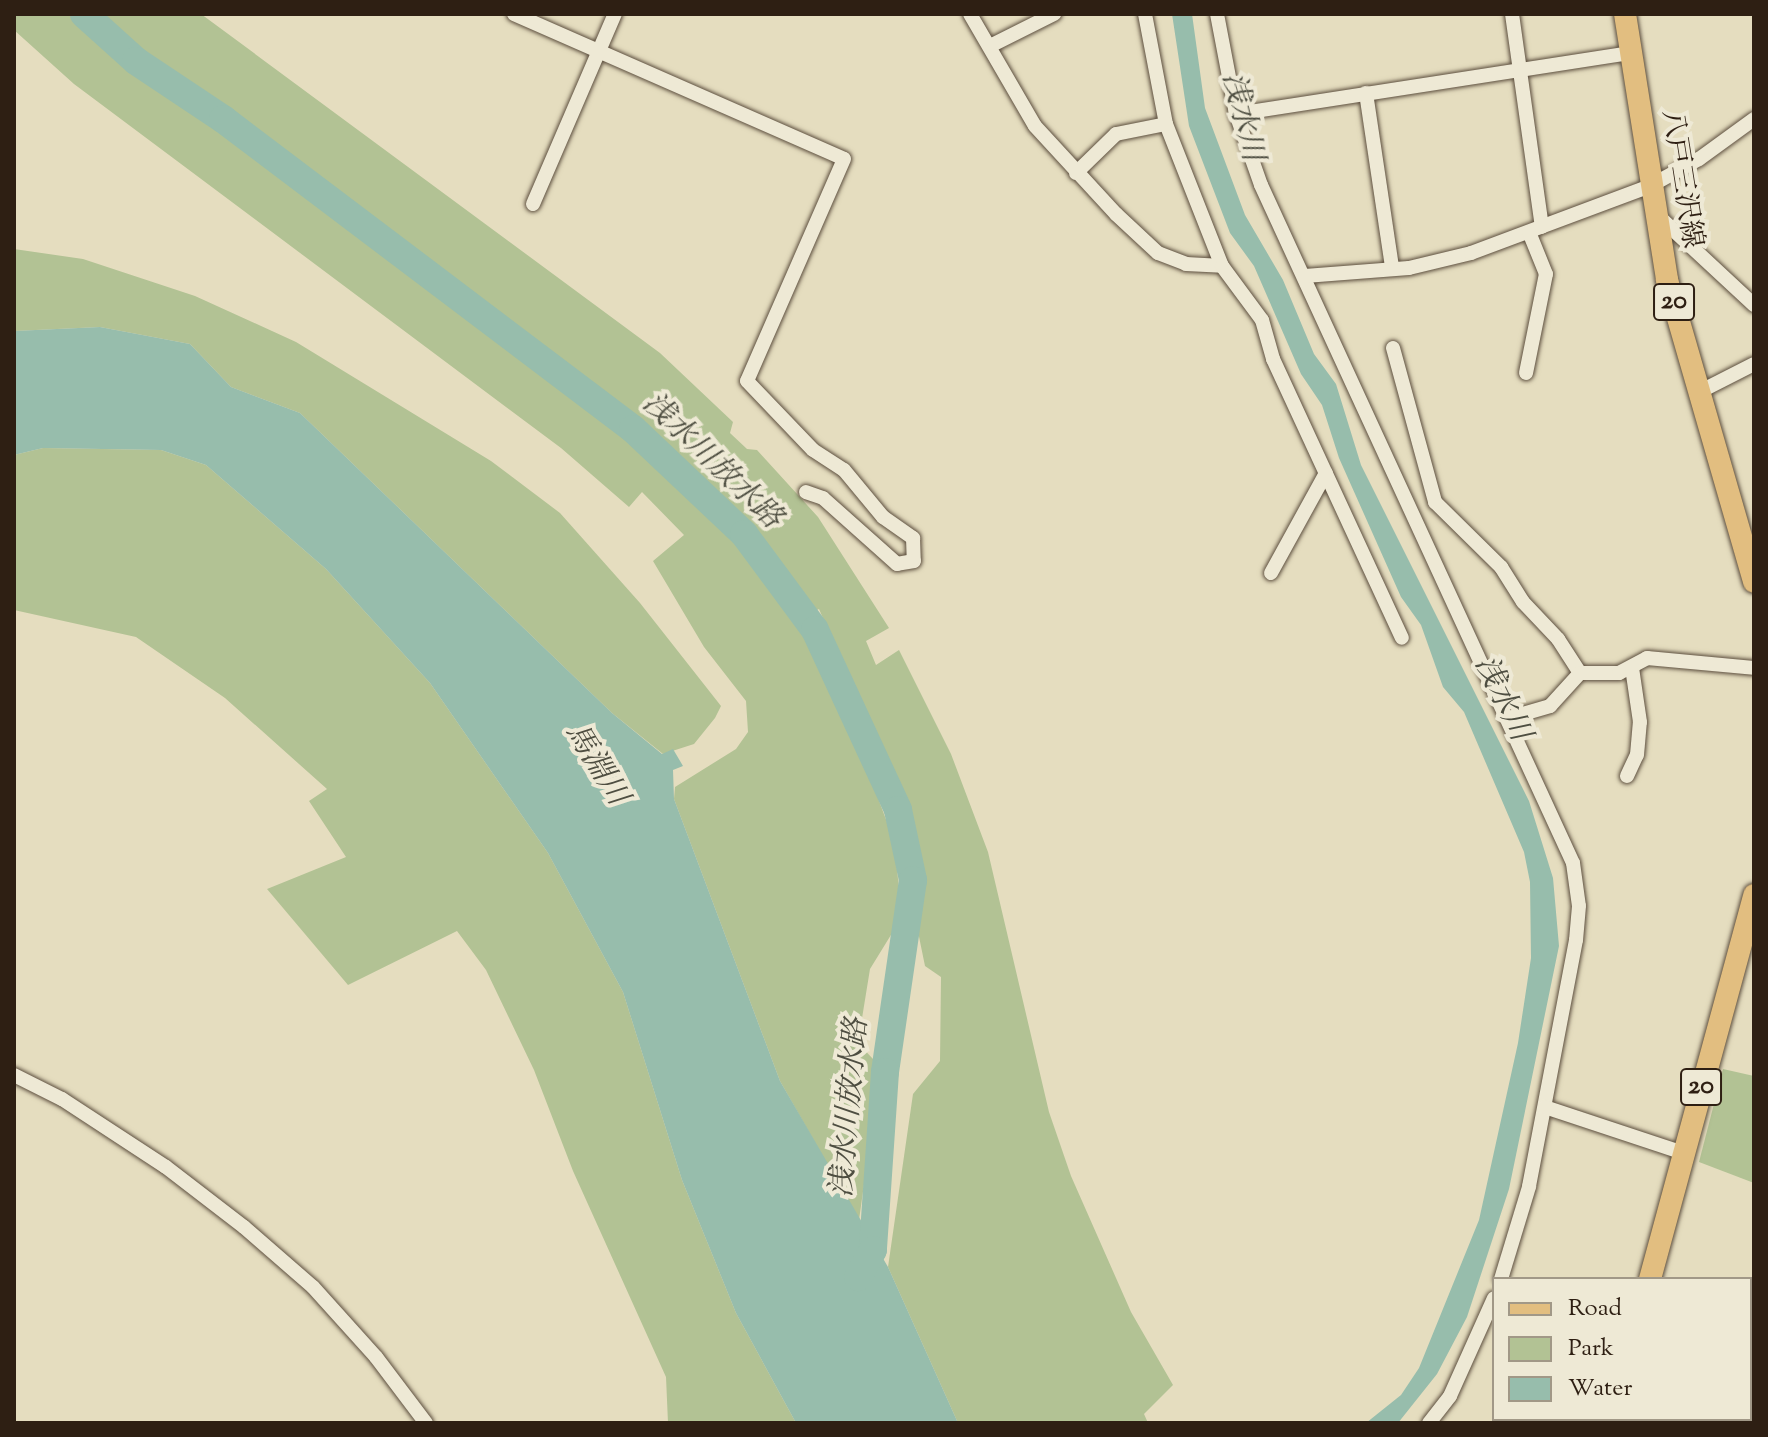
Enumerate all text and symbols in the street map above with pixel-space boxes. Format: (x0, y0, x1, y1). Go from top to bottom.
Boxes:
water label: 浅水川 (1213, 69, 1269, 165)
street label: 八戸三沢線 (1653, 107, 1709, 251)
road number: 20 (1652, 280, 1696, 324)
water label: 浅水川放水路 (634, 387, 788, 537)
water label: 浅水川 (1465, 651, 1537, 747)
water label: 馬淵川 (556, 717, 634, 813)
water label: 浅水川放水路 (825, 1017, 877, 1199)
road number: 20 (1679, 1065, 1723, 1109)
legend (1492, 1277, 1752, 1421)
text: Road (1568, 1292, 1622, 1326)
text: Park (1568, 1332, 1614, 1366)
text: Water (1568, 1372, 1632, 1406)

